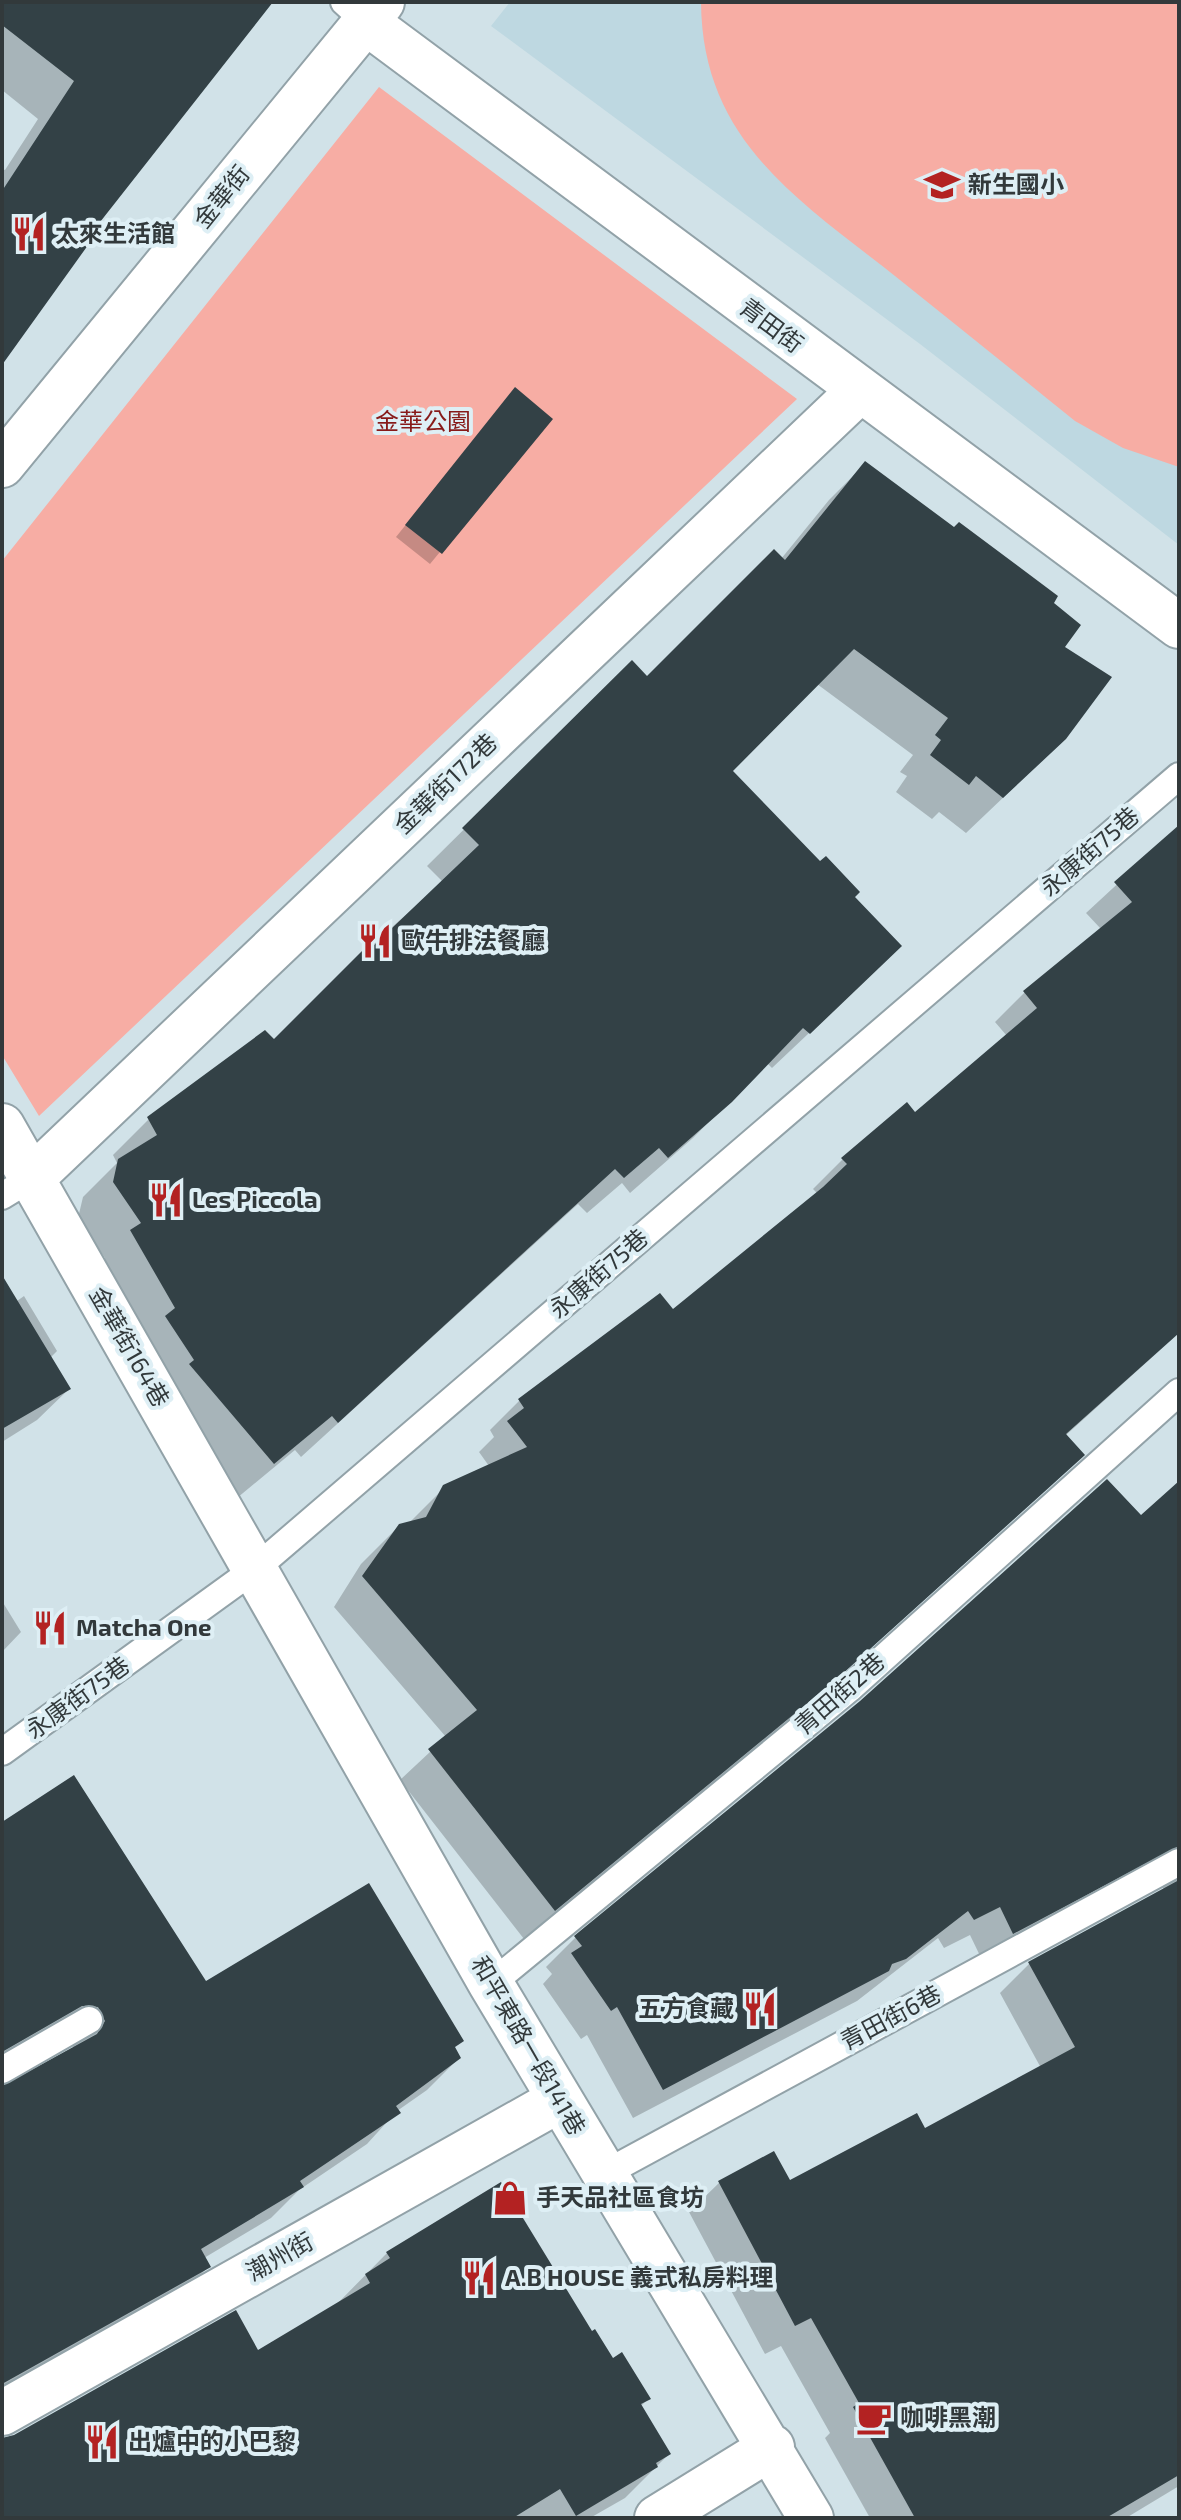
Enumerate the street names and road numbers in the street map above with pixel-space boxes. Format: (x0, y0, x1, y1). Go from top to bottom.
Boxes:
street label: 金華街 (187, 159, 255, 233)
street label: 青田街 (734, 292, 809, 358)
street label: 金華街172巷 (388, 727, 502, 839)
street label: 永康街75巷 (1034, 800, 1144, 902)
street label: 永康街75巷 (543, 1222, 653, 1324)
street label: 金華街164巷 (84, 1281, 176, 1412)
street label: 青田街2巷 (788, 1646, 890, 1740)
street label: 永康街75巷 (20, 1649, 135, 1744)
street label: 和平東路一段141巷 (466, 1951, 592, 2140)
street label: 青田街6巷 (835, 1978, 946, 2055)
street label: 潮州街 (241, 2226, 318, 2286)

